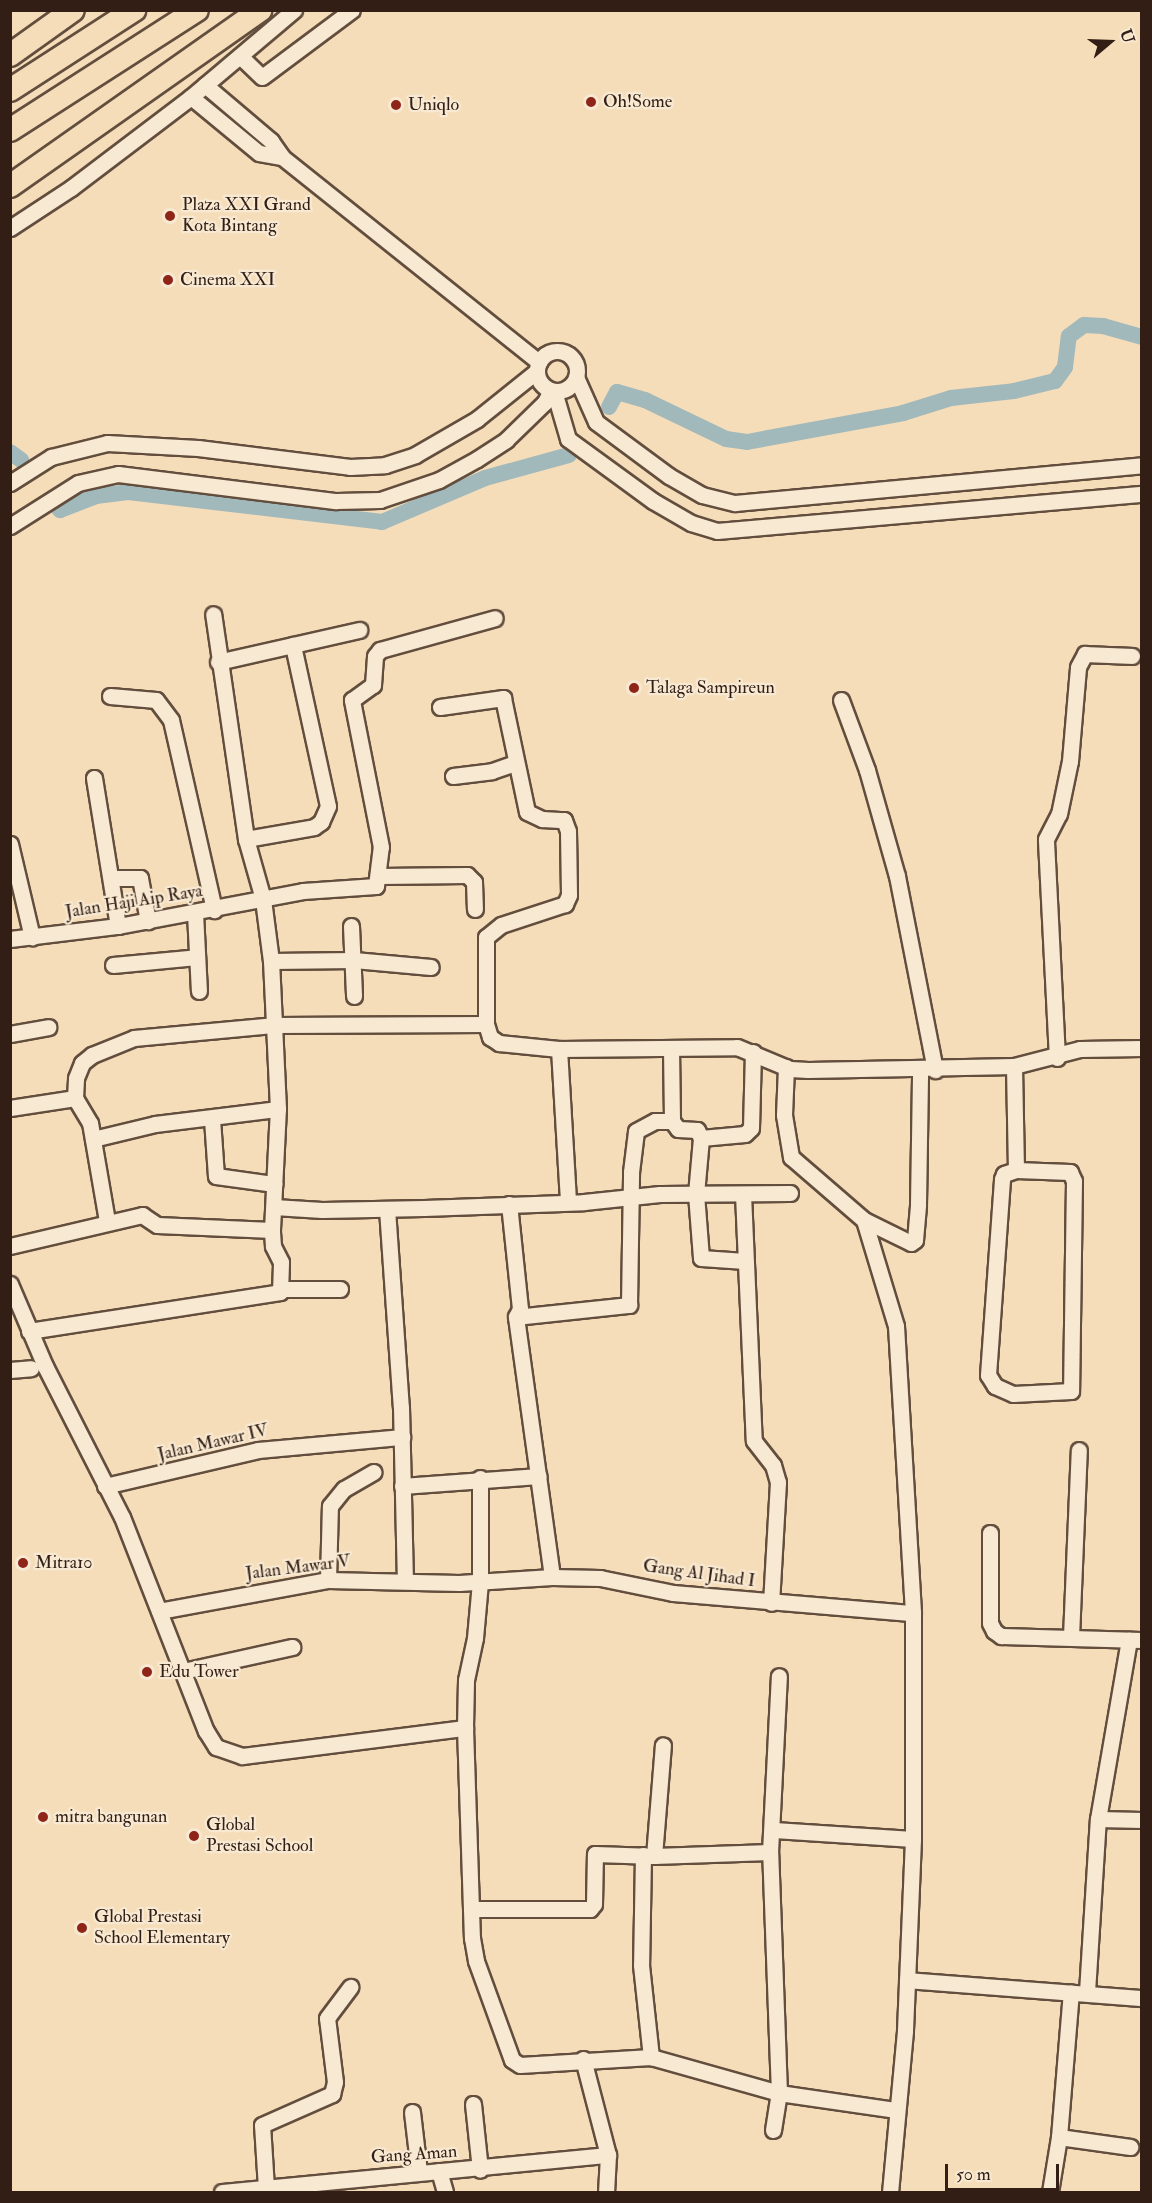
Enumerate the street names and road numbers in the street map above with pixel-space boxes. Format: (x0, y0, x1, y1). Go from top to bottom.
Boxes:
street label: Jalan Haji Aip Raya (64, 880, 204, 924)
street label: Jalan Mawar IV (156, 1420, 270, 1466)
street label: Jalan Mawar V (244, 1551, 352, 1585)
street label: Gang Al Jihad I (642, 1555, 756, 1593)
street label: Gang Aman (370, 2141, 458, 2169)

